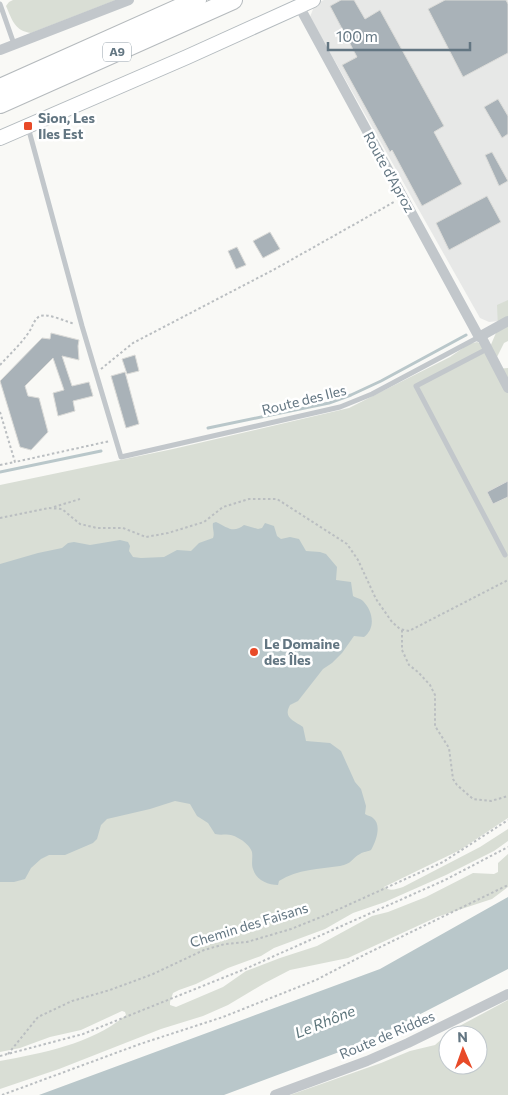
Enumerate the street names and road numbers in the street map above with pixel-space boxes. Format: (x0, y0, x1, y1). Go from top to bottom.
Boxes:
road number: A9 (103, 42, 131, 62)
street label: Route d'Aproz (360, 128, 419, 215)
street label: Route des Iles (260, 381, 348, 418)
street label: Chemin des Faisans (188, 898, 310, 951)
street label: Route de Riddes (337, 1007, 437, 1062)

